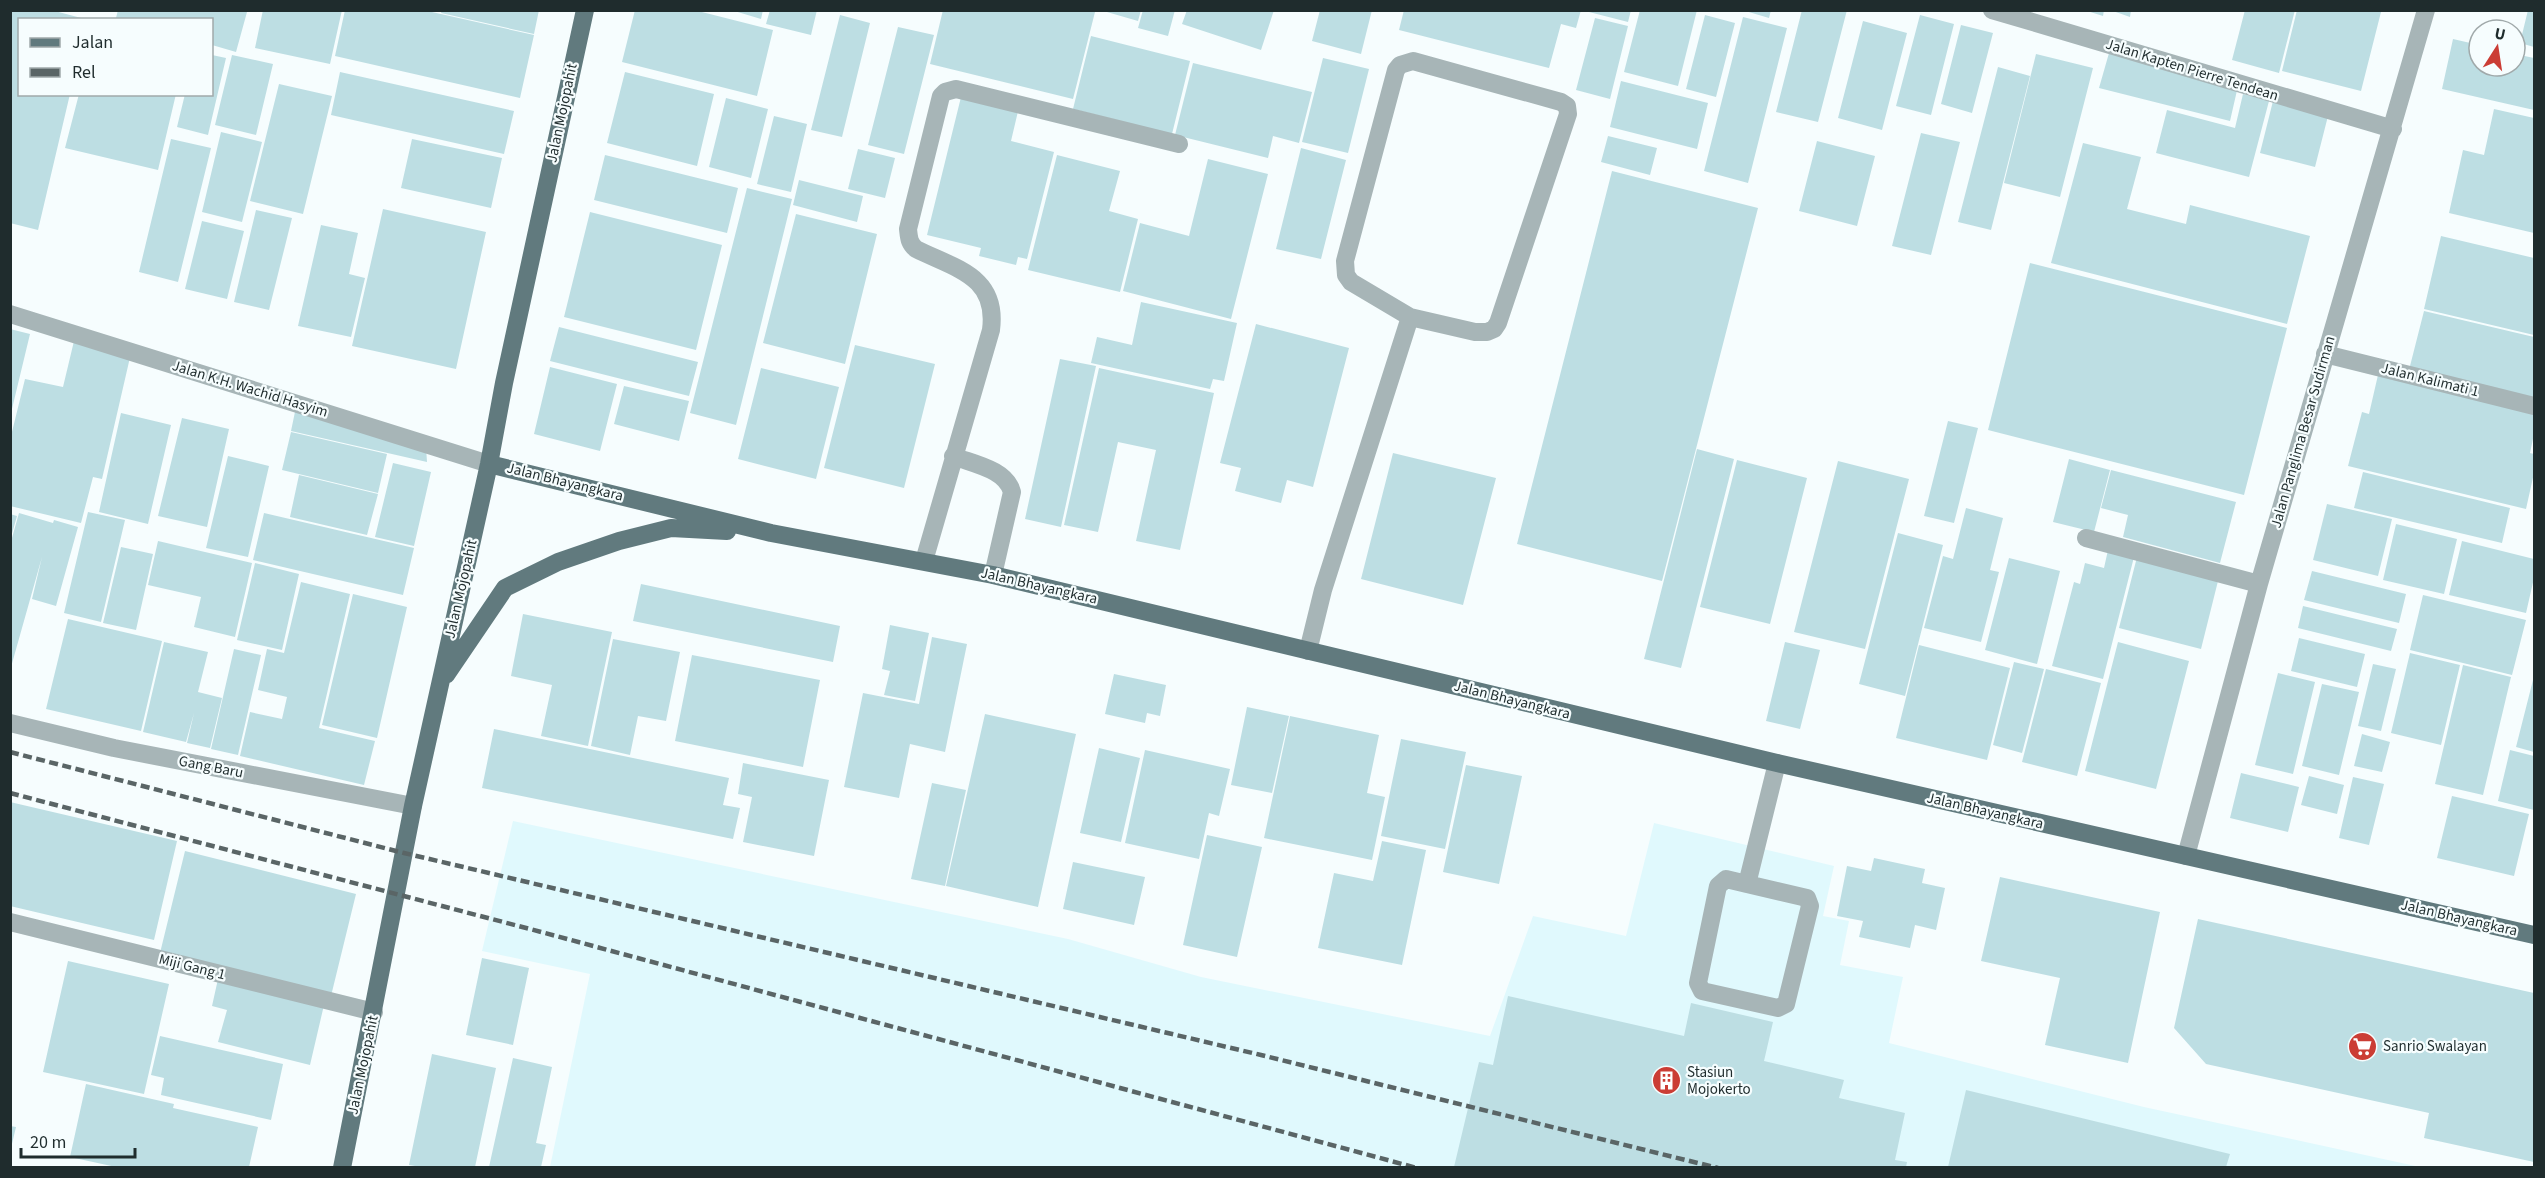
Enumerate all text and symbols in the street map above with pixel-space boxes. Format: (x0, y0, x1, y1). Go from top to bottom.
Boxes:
legend (18, 18, 213, 96)
north arrow (2467, 18, 2527, 78)
text: U (2492, 22, 2507, 46)
text: Jalan (72, 30, 113, 55)
street label: Jalan Kapten Pierre Tendean (2103, 34, 2281, 106)
text: Rel (72, 60, 96, 85)
street label: Jalan Mojopahit (541, 62, 583, 164)
street label: Jalan Panglima Besar Sudirman (2265, 333, 2341, 531)
street label: Jalan K.H. Wachid Hasyim (169, 355, 331, 423)
street label: Jalan Kalimati 1 (2379, 358, 2481, 402)
street label: Jalan Bhayangkara (505, 457, 625, 507)
street label: Jalan Mojopahit (439, 538, 483, 640)
street label: Jalan Bhayangkara (979, 562, 1099, 610)
street label: Jalan Bhayangkara (1452, 675, 1572, 725)
street label: Gang Baru (177, 750, 245, 784)
street label: Jalan Bhayangkara (1925, 787, 2045, 835)
street label: Jalan Bhayangkara (2399, 894, 2519, 942)
street label: Miji Gang 1 (156, 949, 228, 985)
street label: Jalan Mojopahit (342, 1014, 384, 1116)
supermarket icon: Sanrio Swalayan (2346, 1030, 2378, 1062)
place label: Sanrio Swalayan (2383, 1036, 2487, 1057)
place label: Stasiun Mojokerto (1687, 1062, 1751, 1100)
building icon: Stasiun Mojokerto (1650, 1065, 1682, 1097)
scale bar (21, 1121, 135, 1159)
text: 20 m (30, 1130, 66, 1155)

